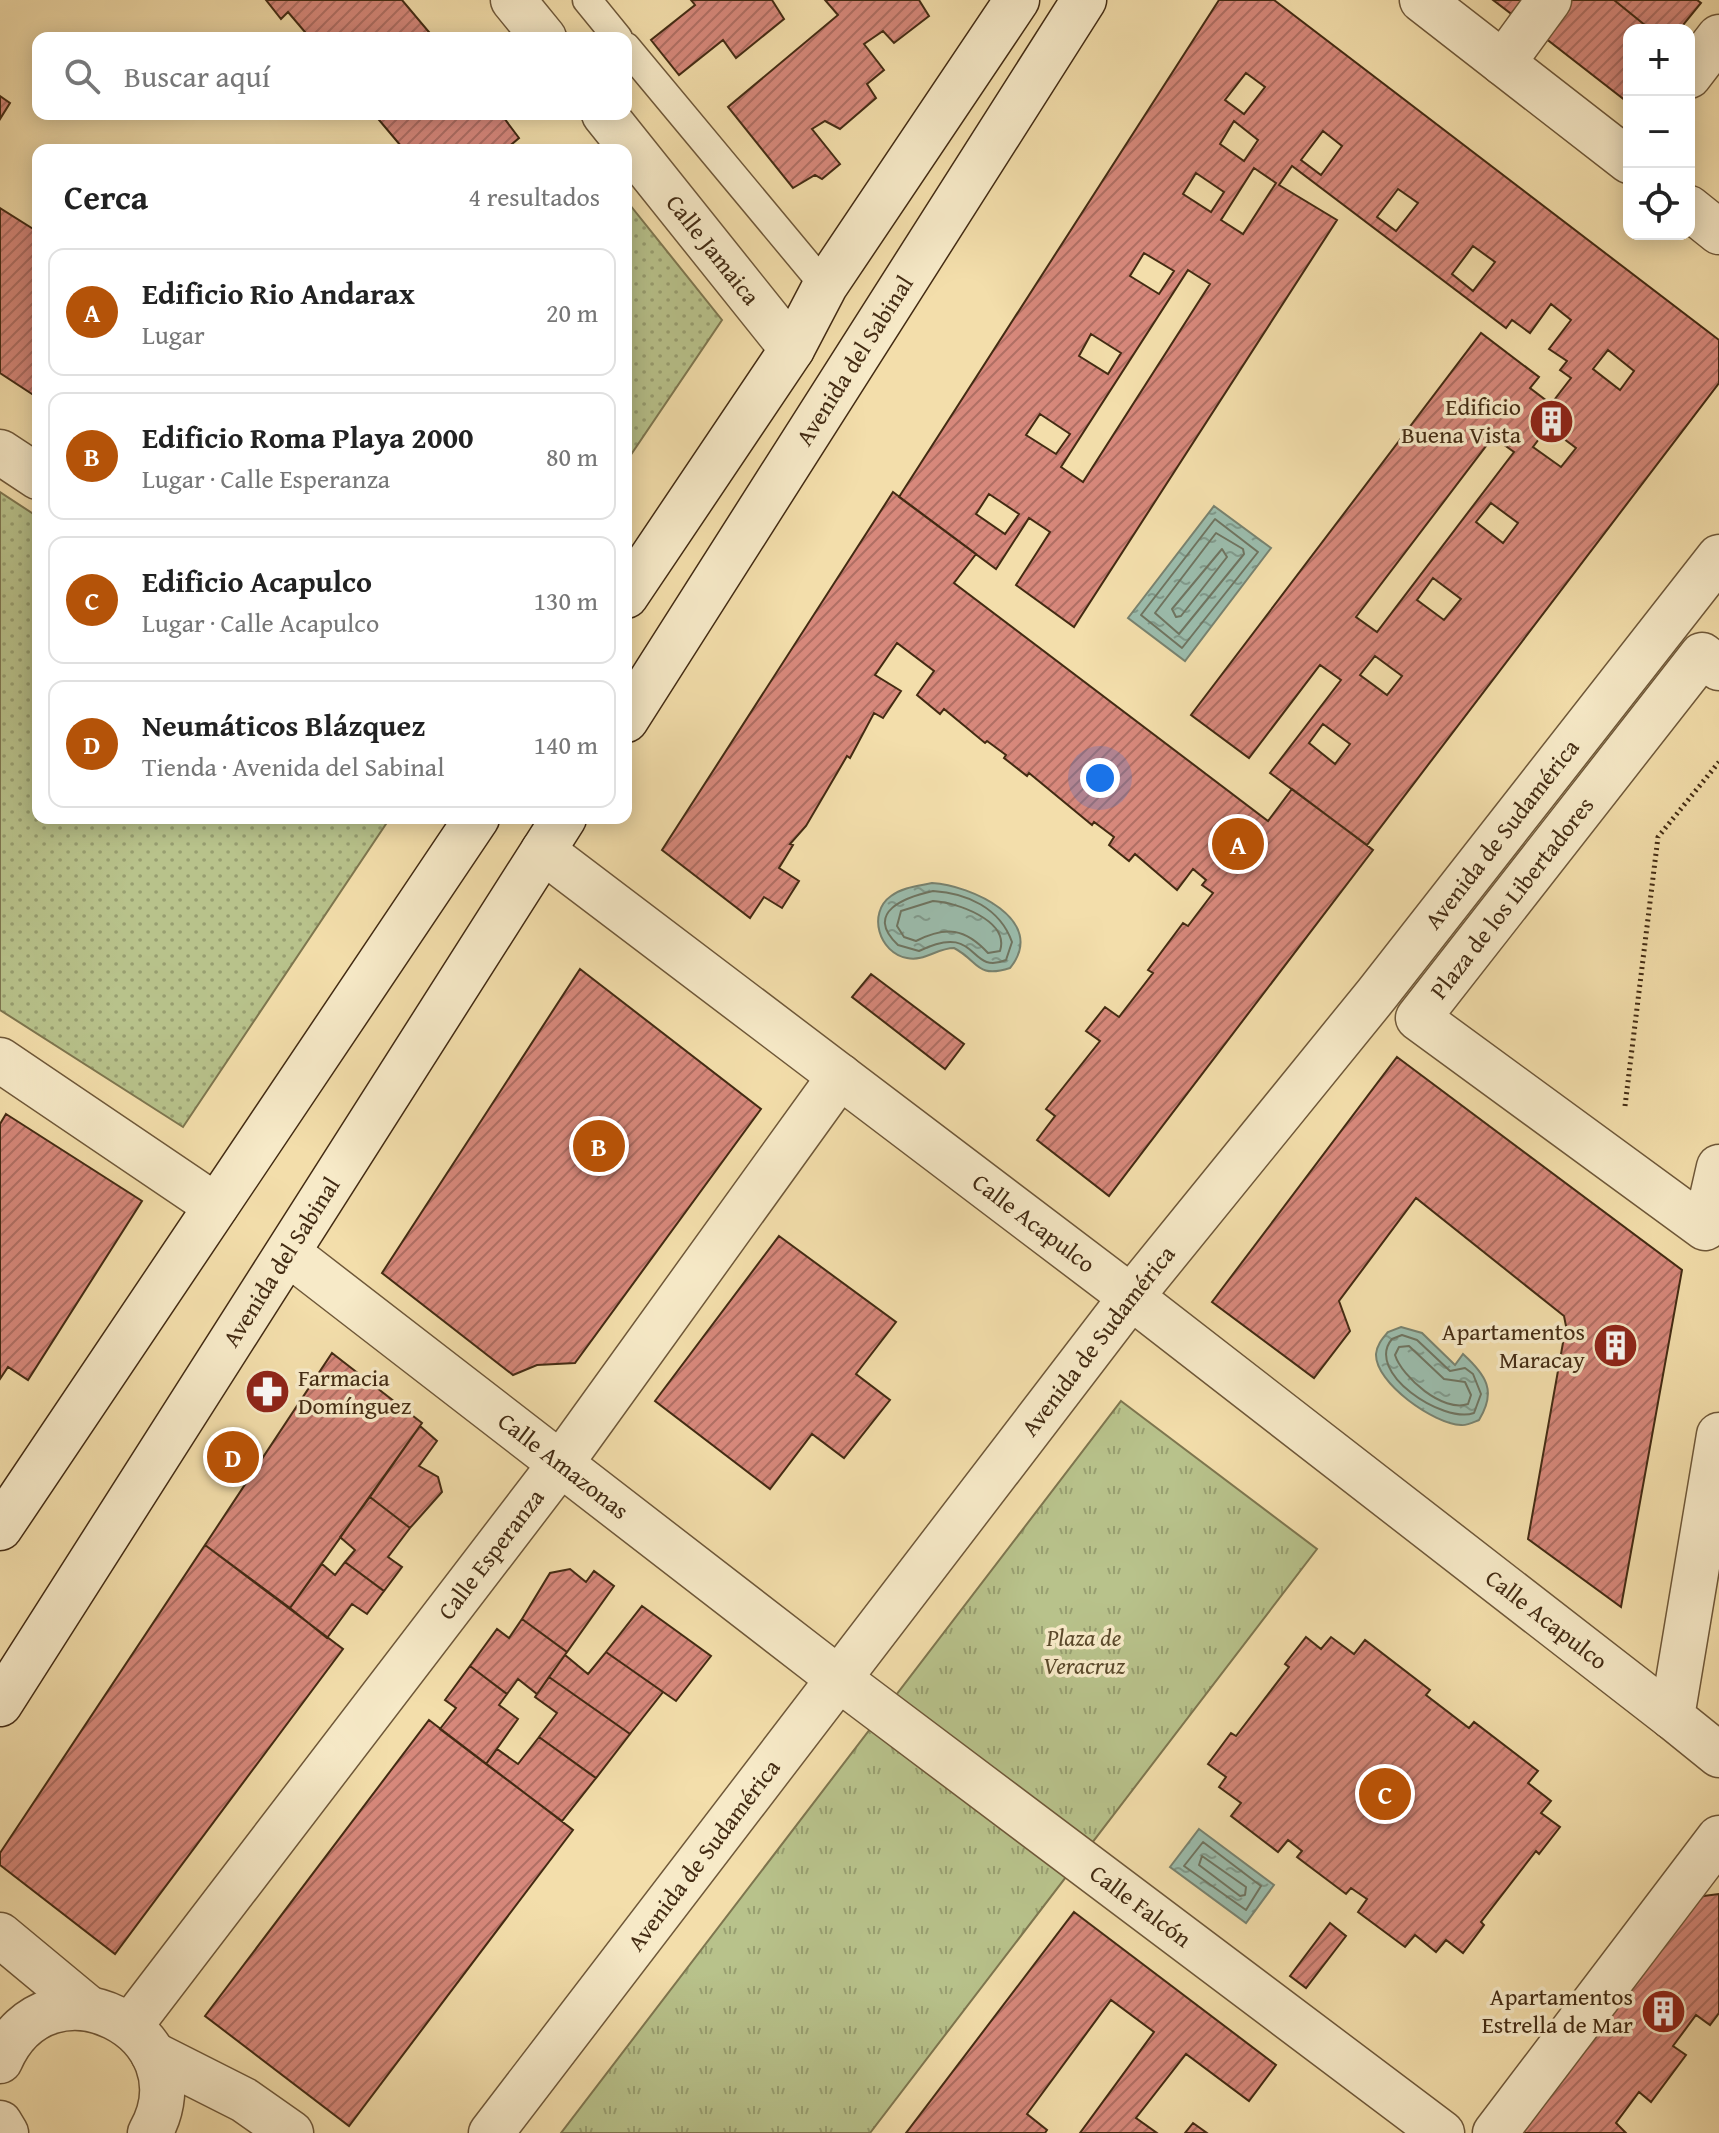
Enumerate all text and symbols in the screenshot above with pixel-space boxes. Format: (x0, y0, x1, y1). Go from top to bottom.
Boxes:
map controls (1623, 24, 1695, 240)
button: + (1623, 24, 1695, 96)
search box (32, 32, 632, 120)
icon: search (60, 54, 104, 98)
text: Buscar aquí (124, 54, 270, 98)
button: − (1623, 96, 1695, 168)
button: locate (1623, 168, 1695, 240)
text: Cerca (64, 172, 148, 221)
text: 4 resultados (469, 177, 600, 216)
street label: Calle Jamaica (658, 187, 769, 313)
street label: Avenida del Sabinal (787, 268, 922, 452)
text: Edificio Rio Andarax (142, 271, 415, 315)
text: A (84, 293, 100, 332)
text: 20 m (546, 293, 598, 332)
text: Lugar (142, 315, 205, 354)
place label: Edificio Buena Vista (1401, 389, 1522, 452)
building icon: Edificio Buena Vista (1528, 397, 1576, 445)
text: Edificio Roma Playa 2000 (142, 415, 474, 459)
text: B (84, 437, 100, 476)
text: 80 m (546, 437, 598, 476)
text: Lugar · Calle Esperanza (142, 459, 390, 498)
text: Edificio Acapulco (142, 559, 372, 603)
text: C (85, 581, 99, 620)
text: 130 m (533, 581, 598, 620)
text: Lugar · Calle Acapulco (142, 603, 379, 642)
text: Neumáticos Blázquez (142, 703, 426, 747)
text: D (84, 725, 100, 764)
text: 140 m (533, 725, 598, 764)
street label: Avenida de Sudamérica (1416, 731, 1588, 937)
text: Tienda · Avenida del Sabinal (142, 747, 444, 786)
your location (1080, 758, 1120, 798)
street label: Plaza de los Libertadores (1421, 789, 1602, 1006)
pin: A (1212, 814, 1264, 874)
pin: B (573, 1116, 625, 1176)
street label: Calle Acapulco (965, 1165, 1103, 1281)
street label: Avenida del Sabinal (214, 1170, 348, 1354)
street label: Avenida de Sudamérica (1012, 1237, 1184, 1444)
place label: Apartamentos Maracay (1442, 1314, 1585, 1377)
building icon: Apartamentos Maracay (1592, 1322, 1640, 1370)
place label: Farmacia Domínguez (298, 1360, 411, 1423)
pharmacy icon: Farmacia Domínguez (243, 1368, 291, 1416)
street label: Calle Amazonas (491, 1404, 636, 1527)
pin: D (207, 1427, 259, 1487)
street label: Calle Esperanza (429, 1481, 553, 1627)
street label: Calle Acapulco (1478, 1560, 1615, 1678)
park label: Plaza de Veracruz (1043, 1620, 1126, 1683)
street label: Avenida de Sudamérica (619, 1751, 789, 1958)
pin: C (1359, 1764, 1411, 1824)
street label: Calle Falcón (1083, 1856, 1200, 1956)
place label: Apartamentos Estrella de Mar (1482, 1979, 1633, 2042)
building icon: Apartamentos Estrella de Mar (1640, 1987, 1688, 2035)

